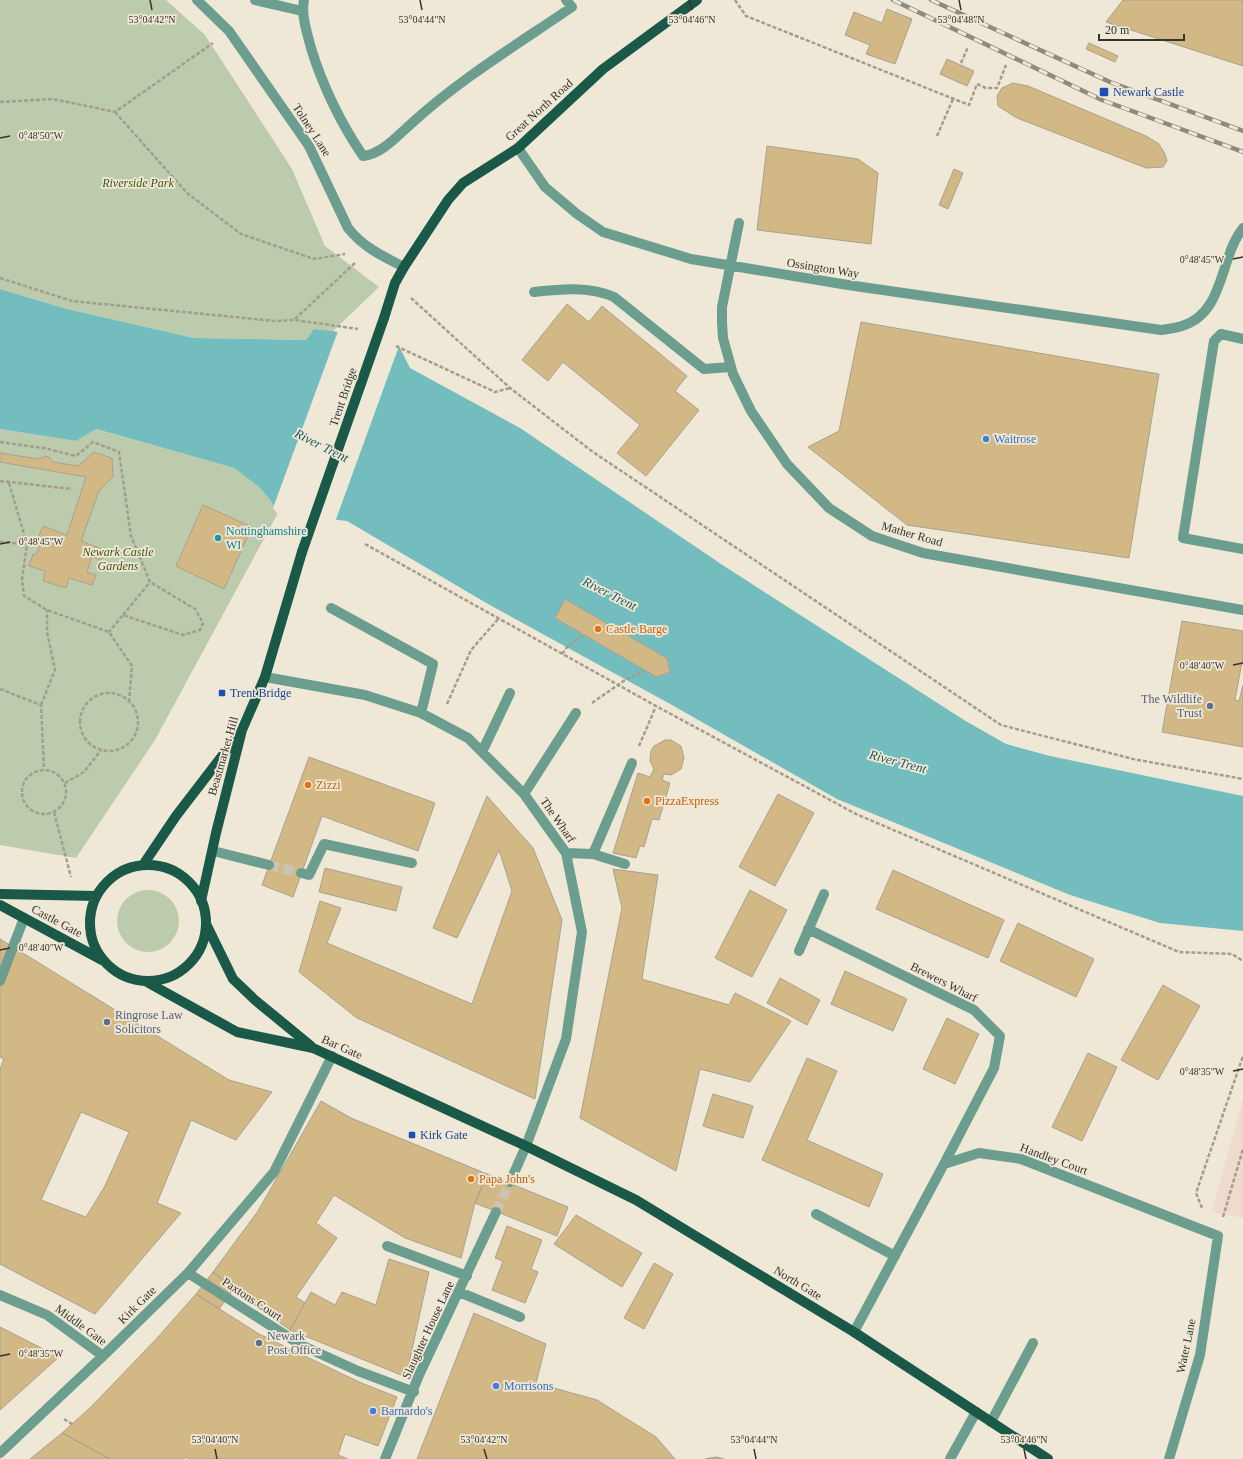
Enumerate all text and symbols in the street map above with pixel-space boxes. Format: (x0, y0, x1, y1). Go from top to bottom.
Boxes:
text: 53°04'42"N (128, 14, 176, 25)
text: 53°04'44"N (398, 14, 446, 25)
text: 53°04'46"N (668, 14, 716, 25)
text: 53°04'48"N (937, 14, 985, 25)
scale bar (1099, 16, 1184, 42)
text: 20 m (1105, 23, 1130, 37)
street label: Great North Road (502, 76, 576, 144)
place label: Newark Castle (1113, 85, 1184, 99)
marker: Newark Castle (1098, 86, 1110, 98)
street label: Tolney Lane (290, 101, 334, 159)
text: 0°48'50"W (19, 130, 64, 141)
park label: Riverside Park (101, 176, 174, 190)
text: 0°48'45"W (1180, 254, 1225, 265)
street label: Ossington Way (786, 255, 860, 281)
street label: Trent Bridge (326, 366, 360, 428)
water label: River Trent (291, 425, 352, 466)
place label: Waitrose (994, 432, 1036, 446)
marker: Waitrose (981, 434, 991, 444)
street label: Mather Road (880, 519, 944, 549)
place label: Nottinghamshire WI (226, 524, 307, 552)
marker: Nottinghamshire WI (213, 533, 223, 543)
text: 0°48'45"W (19, 536, 64, 547)
park label: Newark Castle Gardens (82, 545, 154, 573)
water label: River Trent (579, 573, 640, 614)
place label: Castle Barge (606, 622, 667, 636)
marker: Castle Barge (593, 624, 603, 634)
text: 0°48'40"W (1180, 660, 1225, 671)
place label: Trent Bridge (230, 686, 291, 700)
marker: Trent Bridge (217, 688, 227, 698)
place label: The Wildlife Trust (1141, 692, 1203, 720)
marker: The Wildlife Trust (1205, 701, 1215, 711)
street label: Beastmarket Hill (205, 714, 241, 797)
water label: River Trent (867, 746, 928, 776)
place label: Zizzi (316, 778, 341, 792)
marker: Zizzi (303, 780, 313, 790)
place label: PizzaExpress (655, 794, 719, 808)
street label: The Wharf (537, 795, 579, 845)
marker: PizzaExpress (642, 796, 652, 806)
street label: Castle Gate (29, 902, 85, 940)
text: 0°48'40"W (19, 942, 64, 953)
street label: Brewers Wharf (908, 959, 980, 1005)
place label: Ringrose Law Solicitors (115, 1008, 183, 1036)
marker: Ringrose Law Solicitors (102, 1017, 112, 1027)
street label: Bar Gate (320, 1032, 364, 1062)
text: 0°48'35"W (1180, 1066, 1225, 1077)
place label: Kirk Gate (420, 1128, 468, 1142)
marker: Kirk Gate (407, 1130, 417, 1140)
street label: Handley Court (1018, 1140, 1090, 1178)
place label: Papa John's (479, 1172, 535, 1186)
marker: Papa John's (466, 1174, 476, 1184)
street label: North Gate (771, 1263, 825, 1303)
street label: Paxtons Court (220, 1275, 285, 1324)
street label: Slaughter House Lane (399, 1279, 457, 1381)
street label: Kirk Gate (115, 1283, 159, 1327)
street label: Middle Gate (52, 1302, 110, 1348)
street label: Water Lane (1173, 1317, 1199, 1375)
place label: Newark Post Office (267, 1329, 321, 1357)
marker: Newark Post Office (254, 1338, 264, 1348)
text: 0°48'35"W (19, 1348, 64, 1359)
place label: Morrisons (504, 1379, 554, 1393)
marker: Morrisons (491, 1381, 501, 1391)
place label: Barnardo's (381, 1404, 433, 1418)
marker: Barnardo's (368, 1406, 378, 1416)
text: 53°04'40"N (191, 1434, 239, 1445)
text: 53°04'42"N (460, 1434, 508, 1445)
text: 53°04'44"N (730, 1434, 778, 1445)
text: 53°04'46"N (1000, 1434, 1048, 1445)

